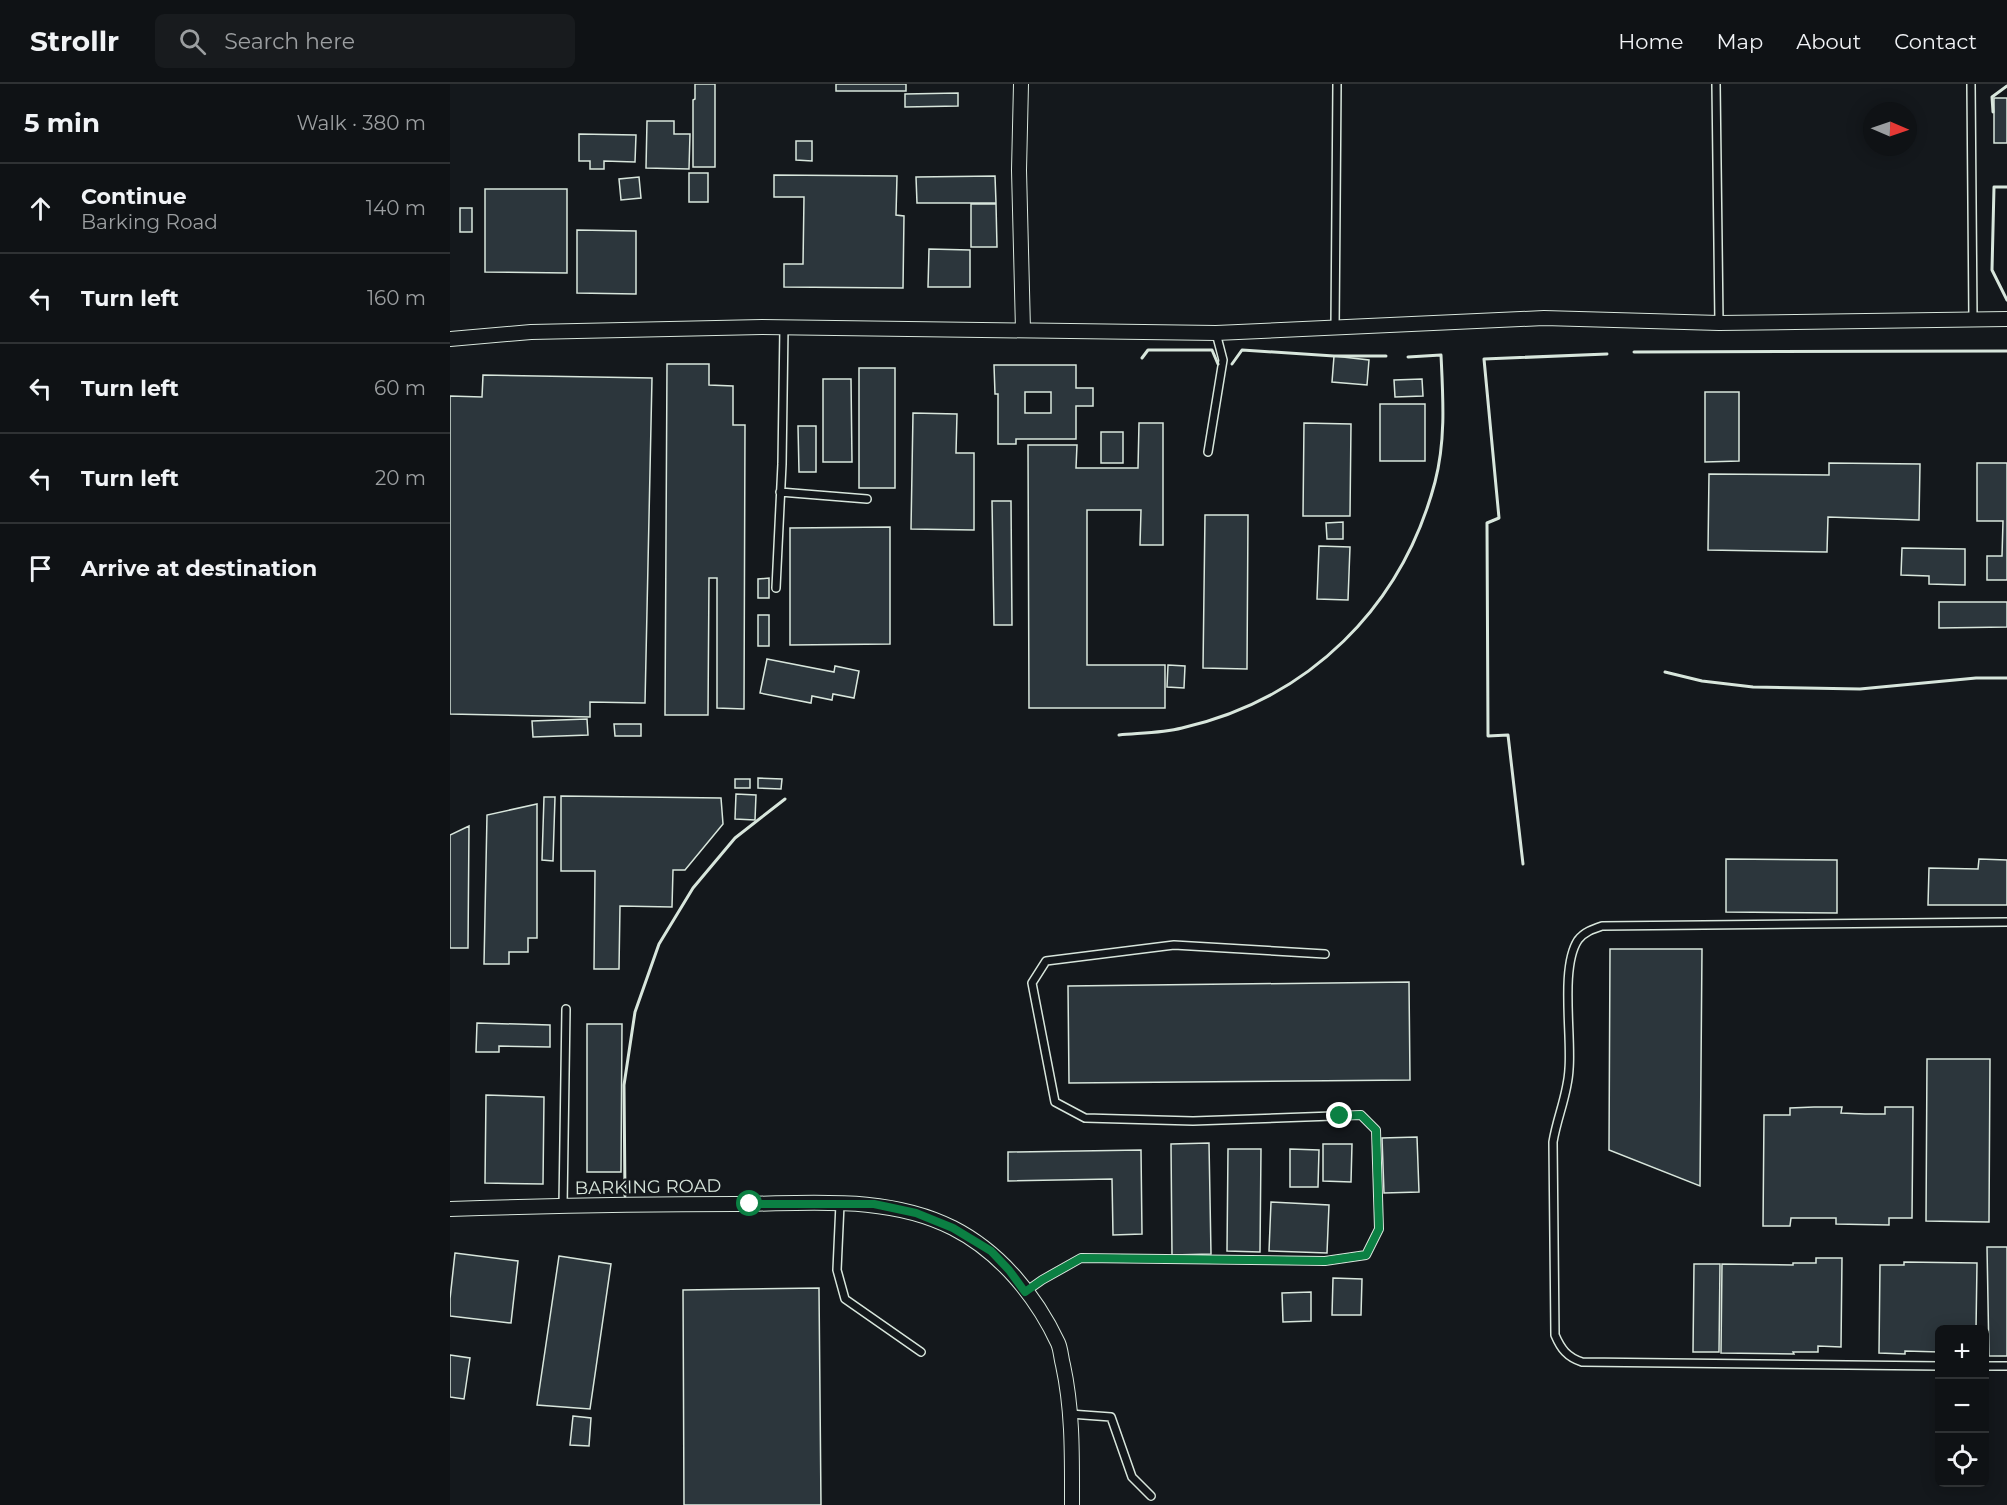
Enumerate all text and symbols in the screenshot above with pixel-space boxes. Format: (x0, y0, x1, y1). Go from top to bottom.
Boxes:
search box (155, 14, 575, 68)
text: Strollr (30, 24, 119, 58)
icon: search (176, 25, 209, 58)
text: Search here (224, 28, 355, 55)
text: Home (1618, 29, 1683, 54)
text: Map (1716, 29, 1763, 54)
text: About (1796, 29, 1861, 54)
text: Contact (1894, 29, 1977, 54)
north arrow (1863, 102, 1917, 156)
text: 5 min (24, 107, 100, 139)
text: Walk · 380 m (296, 111, 426, 135)
text: Continue (81, 183, 187, 210)
icon: ahead (24, 192, 57, 225)
text: 140 m (366, 196, 426, 220)
text: Barking Road (81, 210, 218, 234)
icon: left (24, 282, 57, 315)
text: Turn left (81, 285, 179, 312)
text: 160 m (367, 286, 426, 310)
icon: left (24, 372, 57, 405)
text: Turn left (81, 375, 179, 402)
text: 60 m (374, 376, 426, 400)
icon: left (24, 462, 57, 495)
text: Turn left (81, 465, 179, 492)
text: 20 m (375, 466, 426, 490)
icon: arrive (24, 552, 57, 585)
text: Arrive at destination (81, 555, 317, 582)
route end (1326, 1102, 1352, 1128)
street label: BARKING ROAD (575, 1175, 721, 1199)
route start (736, 1190, 762, 1216)
map controls (1935, 1325, 1989, 1487)
button: + (1935, 1325, 1989, 1379)
button: − (1935, 1379, 1989, 1433)
button: locate (1935, 1433, 1989, 1487)

